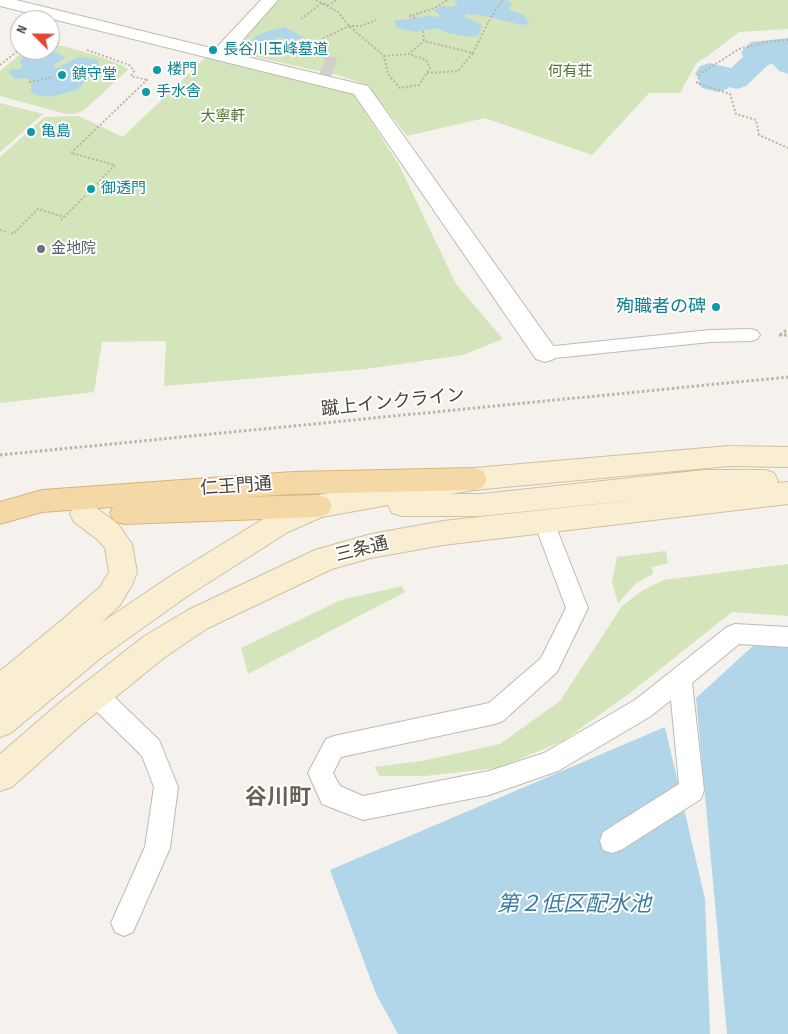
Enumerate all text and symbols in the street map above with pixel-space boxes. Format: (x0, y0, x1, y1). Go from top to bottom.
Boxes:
north arrow (10, 10, 60, 60)
text: N (12, 23, 31, 36)
place label: 長谷川玉峰墓道 (223, 41, 328, 59)
marker: 長谷川玉峰墓道 (207, 44, 219, 56)
place label: 楼門 (167, 61, 197, 79)
park label: 何有荘 (548, 63, 592, 81)
marker: 楼門 (151, 64, 163, 76)
place label: 鎮守堂 (72, 66, 117, 84)
marker: 鎮守堂 (56, 69, 68, 81)
place label: 手水舎 (156, 83, 201, 101)
marker: 手水舎 (140, 86, 152, 98)
park label: 大寧軒 (201, 108, 245, 126)
place label: 亀島 (41, 123, 71, 141)
marker: 亀島 (25, 126, 37, 138)
place label: 御透門 (101, 180, 146, 198)
marker: 御透門 (85, 183, 97, 195)
place label: 金地院 (51, 240, 96, 258)
marker: 金地院 (35, 243, 47, 255)
place label: 殉職者の碑 (616, 296, 706, 318)
marker: 殉職者の碑 (710, 301, 722, 313)
street label: 蹴上インクライン (320, 385, 466, 421)
street label: 仁王門通 (199, 474, 273, 500)
street label: 三条通 (333, 533, 391, 567)
district label: 谷川町 (245, 785, 311, 811)
water label: 第２低区配水池 (497, 892, 651, 918)

